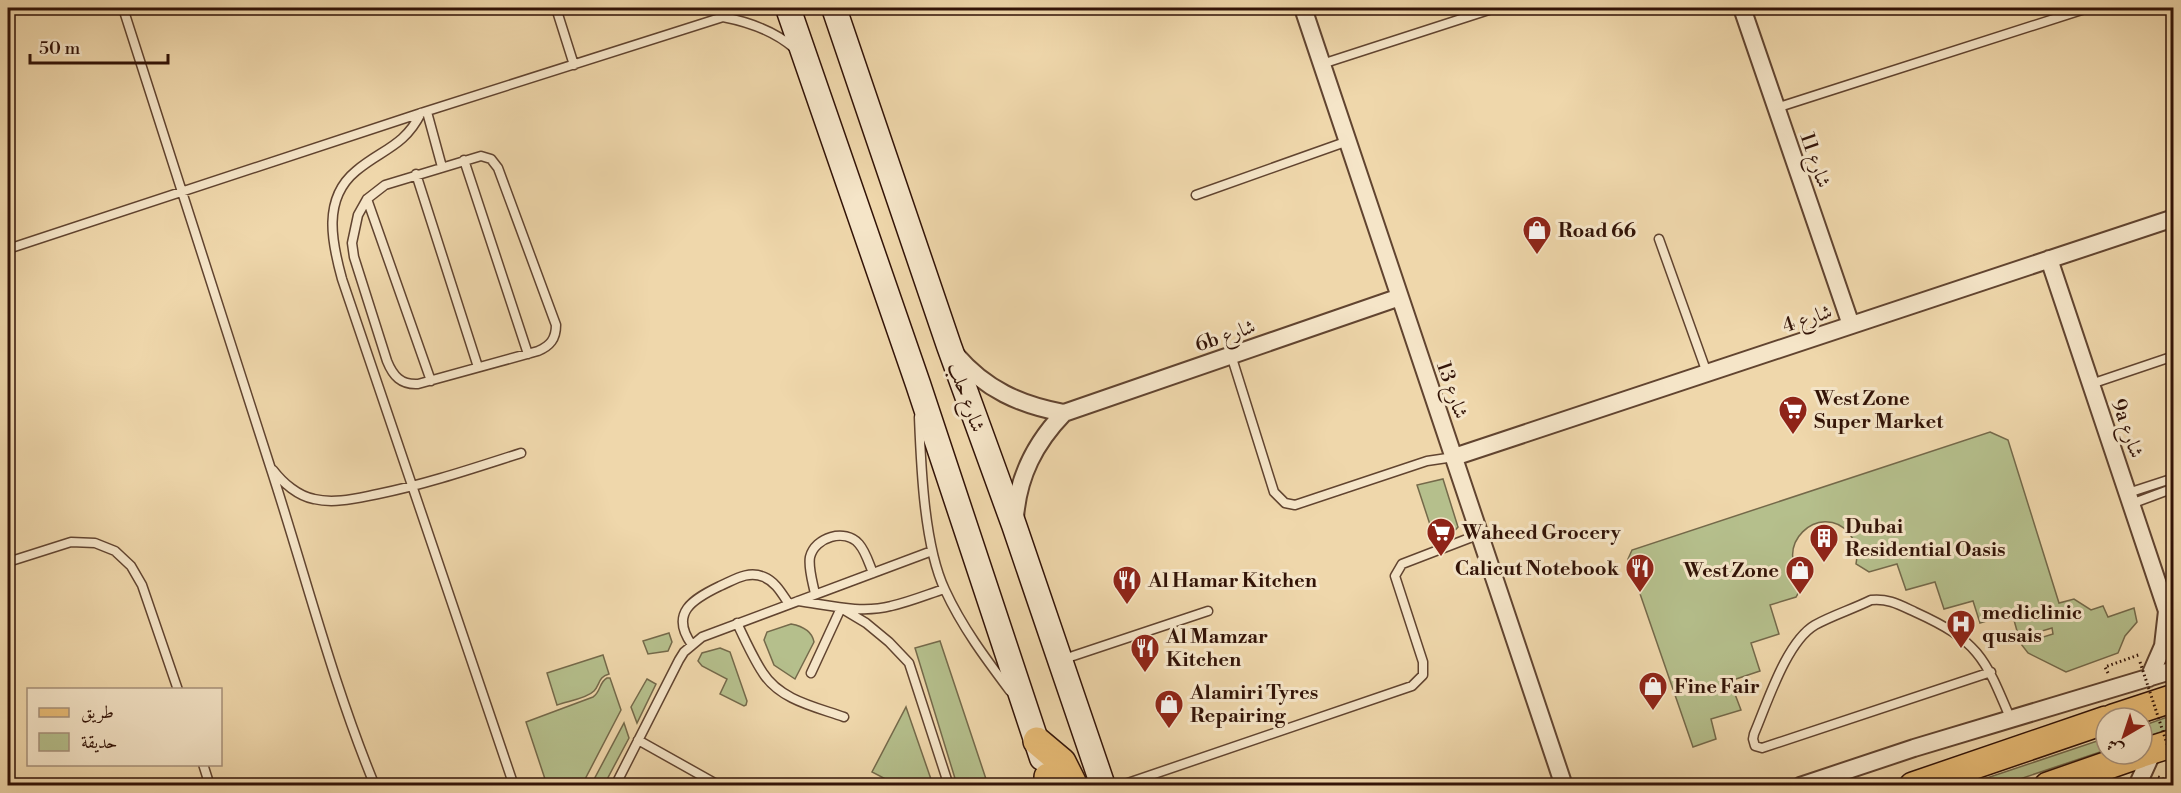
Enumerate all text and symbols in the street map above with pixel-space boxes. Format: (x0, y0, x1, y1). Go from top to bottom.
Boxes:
scale bar (30, 27, 168, 65)
text: 50 m (39, 37, 81, 60)
street label: شارع 11 (1790, 130, 1836, 193)
shop icon: Road 66 (1521, 214, 1553, 256)
place label: Road 66 (1558, 219, 1637, 244)
street label: شارع 4 (1779, 300, 1837, 343)
street label: 6b شارع (1192, 314, 1260, 362)
street label: شارع حلب (938, 359, 990, 437)
street label: شارع 13 (1426, 359, 1473, 424)
place label: West Zone Super Market (1813, 387, 1944, 435)
supermarket icon: West Zone Super Market (1777, 394, 1809, 436)
street label: 9a شارع (2101, 396, 2148, 463)
place label: Dubai Residential Oasis (1845, 515, 2006, 563)
supermarket icon: Waheed Grocery (1425, 516, 1457, 558)
place label: Waheed Grocery (1461, 521, 1622, 546)
building icon: Dubai Residential Oasis (1808, 522, 1840, 564)
restaurant icon: Calicut Notebook (1624, 552, 1656, 594)
shop icon: West Zone (1784, 554, 1816, 596)
place label: Calicut Notebook (1455, 557, 1620, 582)
place label: West Zone (1682, 559, 1779, 584)
restaurant icon: Al Hamar Kitchen (1111, 564, 1143, 606)
place label: Al Hamar Kitchen (1147, 569, 1318, 594)
place label: mediclinic qusais (1982, 601, 2082, 649)
hospital icon: mediclinic qusais (1945, 608, 1977, 650)
place label: Al Mamzar Kitchen (1165, 625, 1268, 673)
restaurant icon: Al Mamzar Kitchen (1129, 632, 1161, 674)
shop icon: Fine Fair (1637, 670, 1669, 712)
place label: Fine Fair (1674, 675, 1760, 700)
place label: Alamiri Tyres Repairing (1189, 681, 1318, 729)
legend (27, 688, 222, 766)
shop icon: Alamiri Tyres Repairing (1153, 688, 1185, 730)
text: طريق (81, 701, 114, 724)
north arrow (2094, 706, 2154, 766)
text: حديقة (81, 731, 117, 754)
text: ش (2103, 734, 2128, 760)

